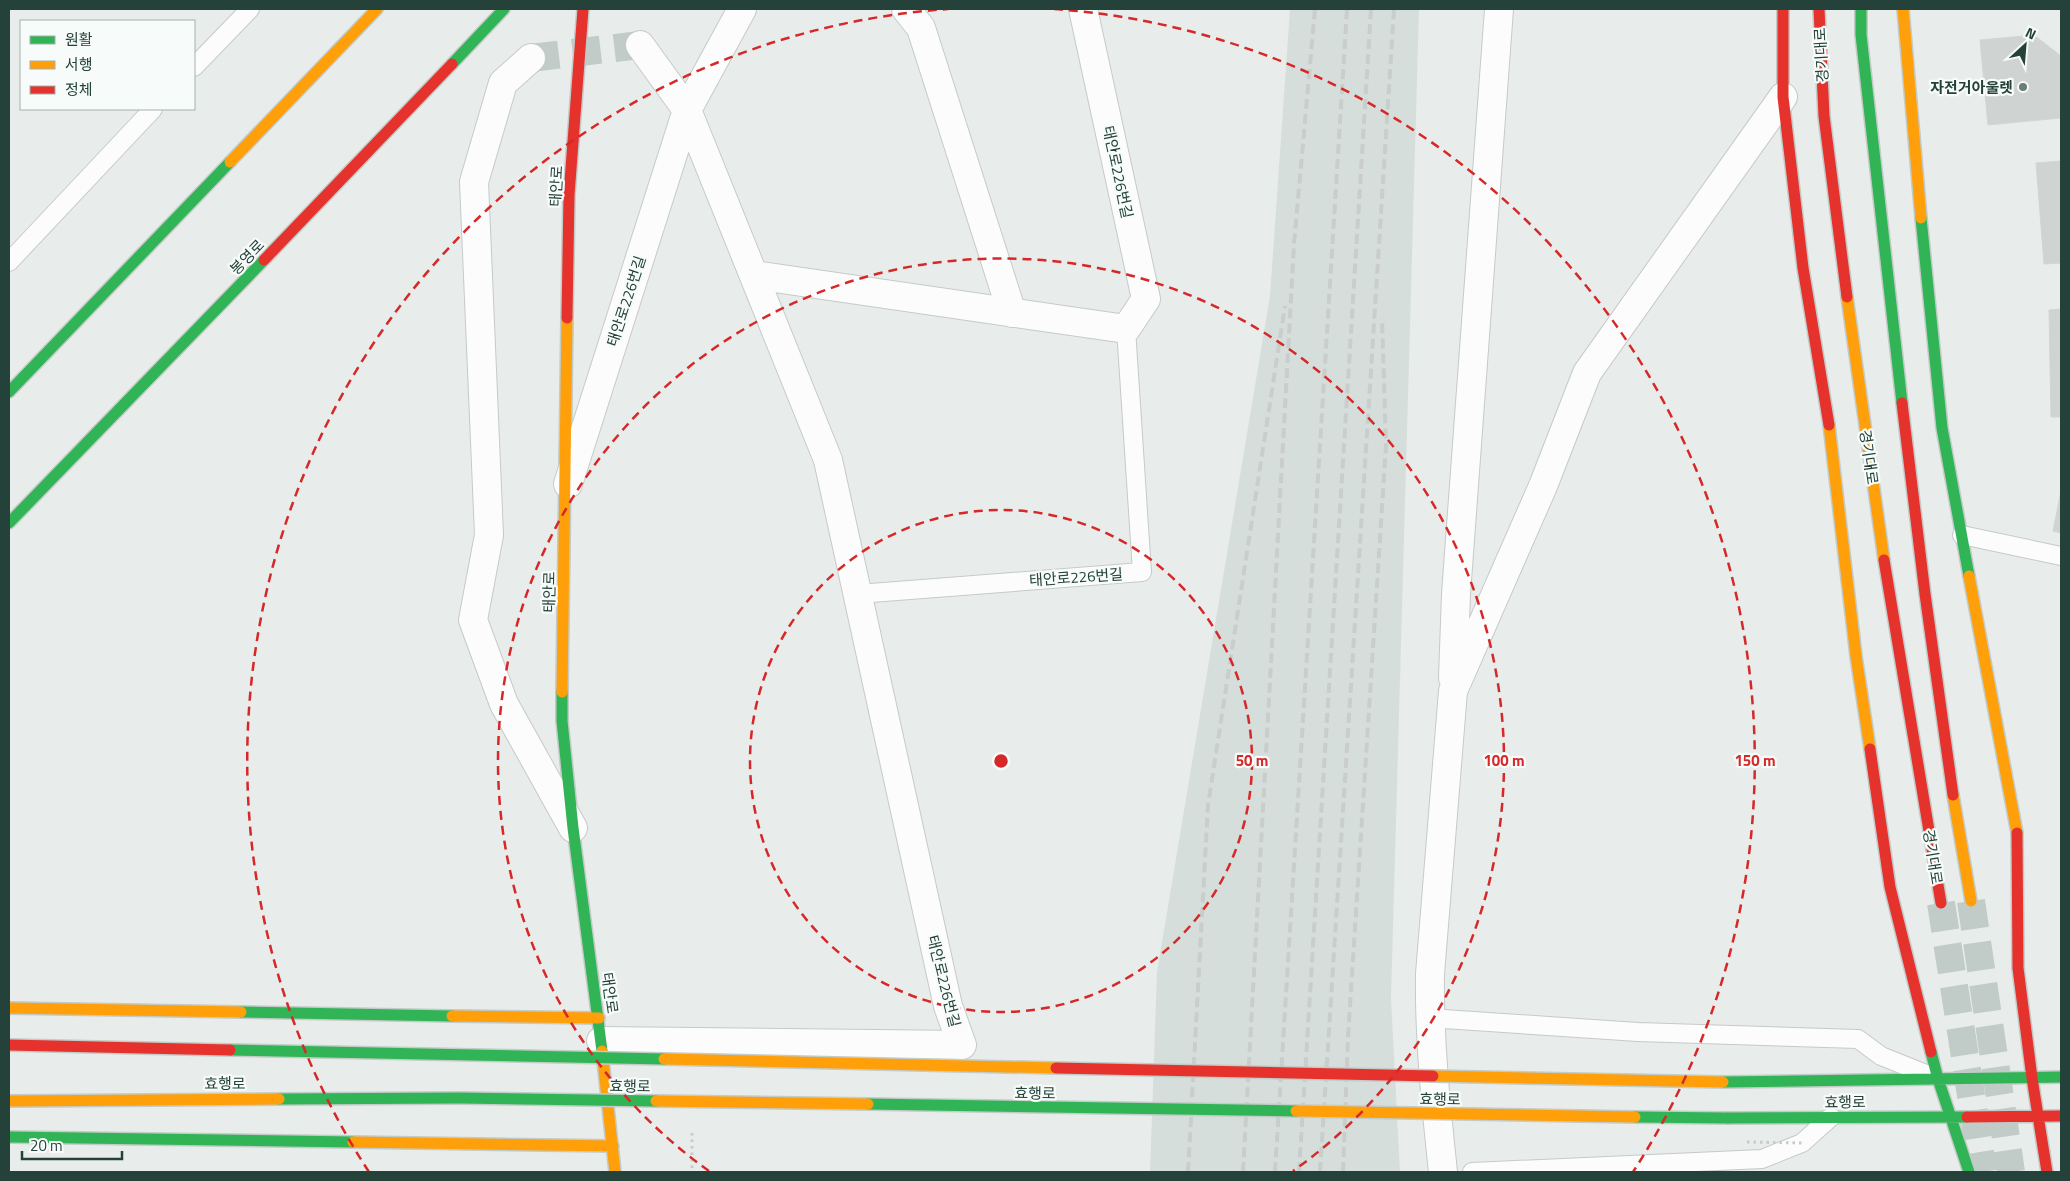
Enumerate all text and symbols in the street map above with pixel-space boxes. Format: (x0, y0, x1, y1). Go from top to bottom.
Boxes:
legend (20, 20, 195, 110)
north arrow (2000, 20, 2050, 70)
text: N (2022, 21, 2040, 44)
street label: 경기대로 (1808, 27, 1834, 83)
text: 원활 (65, 28, 93, 51)
text: 서행 (65, 53, 93, 76)
place label: 자전거아울렛 (1930, 76, 2013, 99)
text: 정체 (65, 78, 93, 101)
marker: 자전거아울렛 (2017, 81, 2029, 93)
street label: 태안로226번길 (1097, 124, 1139, 220)
street label: 태안로 (543, 165, 569, 207)
street label: 봉영로 (224, 234, 270, 280)
street label: 태안로226번길 (601, 253, 651, 349)
street label: 경기대로 (1854, 428, 1884, 486)
street label: 태안로226번길 (1028, 562, 1124, 592)
street label: 태안로 (537, 571, 561, 613)
text: 50 m (1236, 749, 1268, 772)
text: 100 m (1483, 749, 1525, 772)
text: 150 m (1734, 749, 1776, 772)
centre of rings (992, 752, 1010, 770)
street label: 경기대로 (1917, 828, 1949, 886)
street label: 태안로226번길 (921, 933, 967, 1029)
street label: 태안로 (596, 971, 624, 1015)
street label: 효행로 (204, 1072, 246, 1095)
street label: 효행로 (609, 1074, 651, 1098)
street label: 효행로 (1014, 1081, 1056, 1105)
street label: 효행로 (1419, 1087, 1461, 1111)
street label: 효행로 (1824, 1090, 1866, 1114)
scale bar (22, 1128, 122, 1160)
text: 20 m (30, 1134, 63, 1157)

